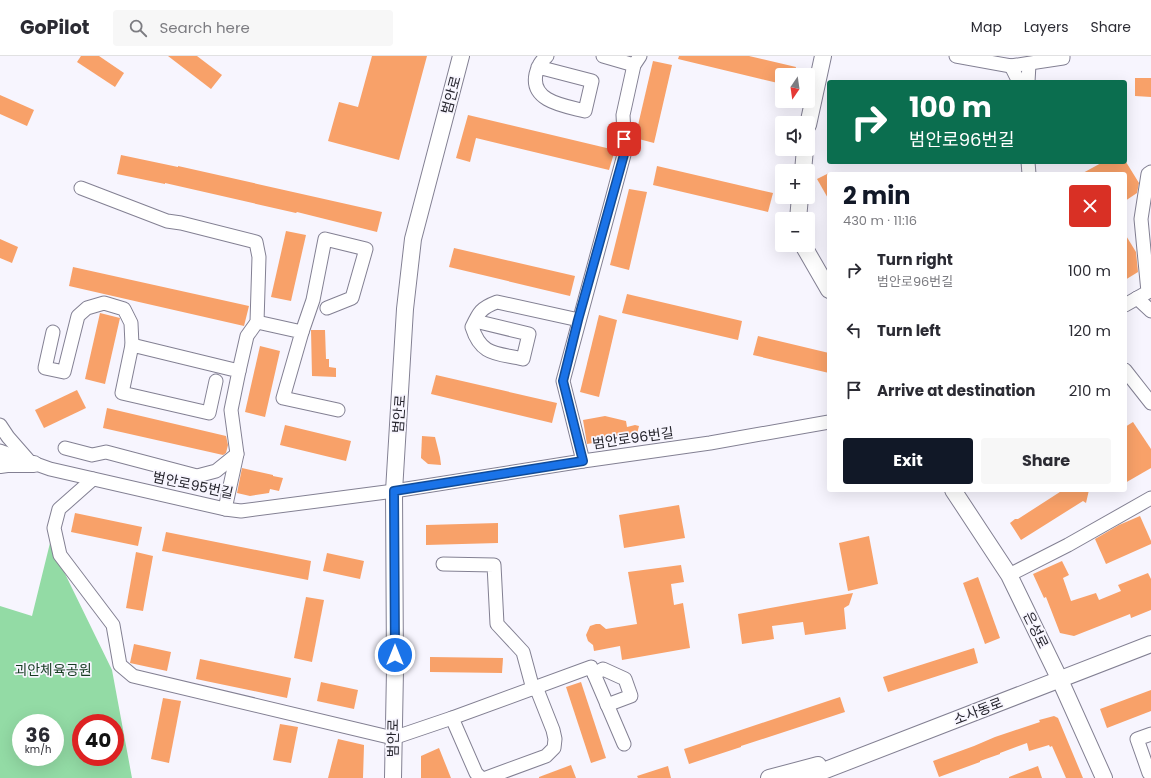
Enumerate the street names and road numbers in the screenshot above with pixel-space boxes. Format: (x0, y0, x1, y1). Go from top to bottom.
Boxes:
street label: 범안로 (436, 74, 466, 116)
street label: 범안로 (388, 394, 410, 434)
street label: 범안로96번길 (591, 422, 675, 454)
street label: 범안로95번길 (151, 467, 235, 503)
street label: 은성로 (1019, 608, 1054, 652)
street label: 소사동로 (950, 692, 1006, 730)
street label: 범안로 (383, 718, 403, 757)

